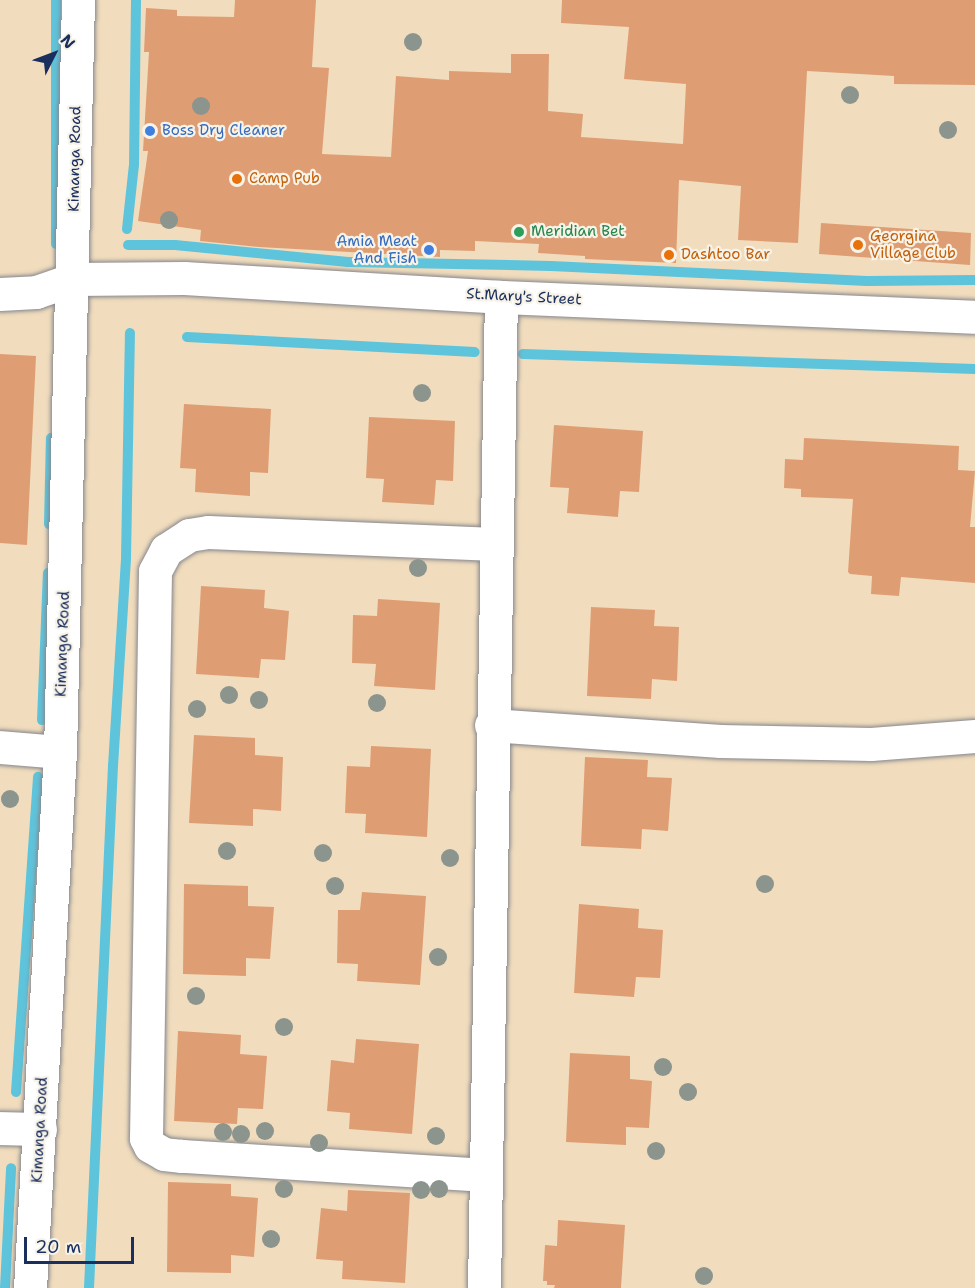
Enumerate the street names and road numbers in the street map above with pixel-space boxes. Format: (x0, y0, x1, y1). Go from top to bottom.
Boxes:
street label: Kimanga Road (65, 106, 85, 212)
street label: St.Mary's Street (466, 285, 582, 309)
street label: Kimanga Road (52, 591, 74, 697)
street label: Kimanga Road (28, 1077, 52, 1183)

